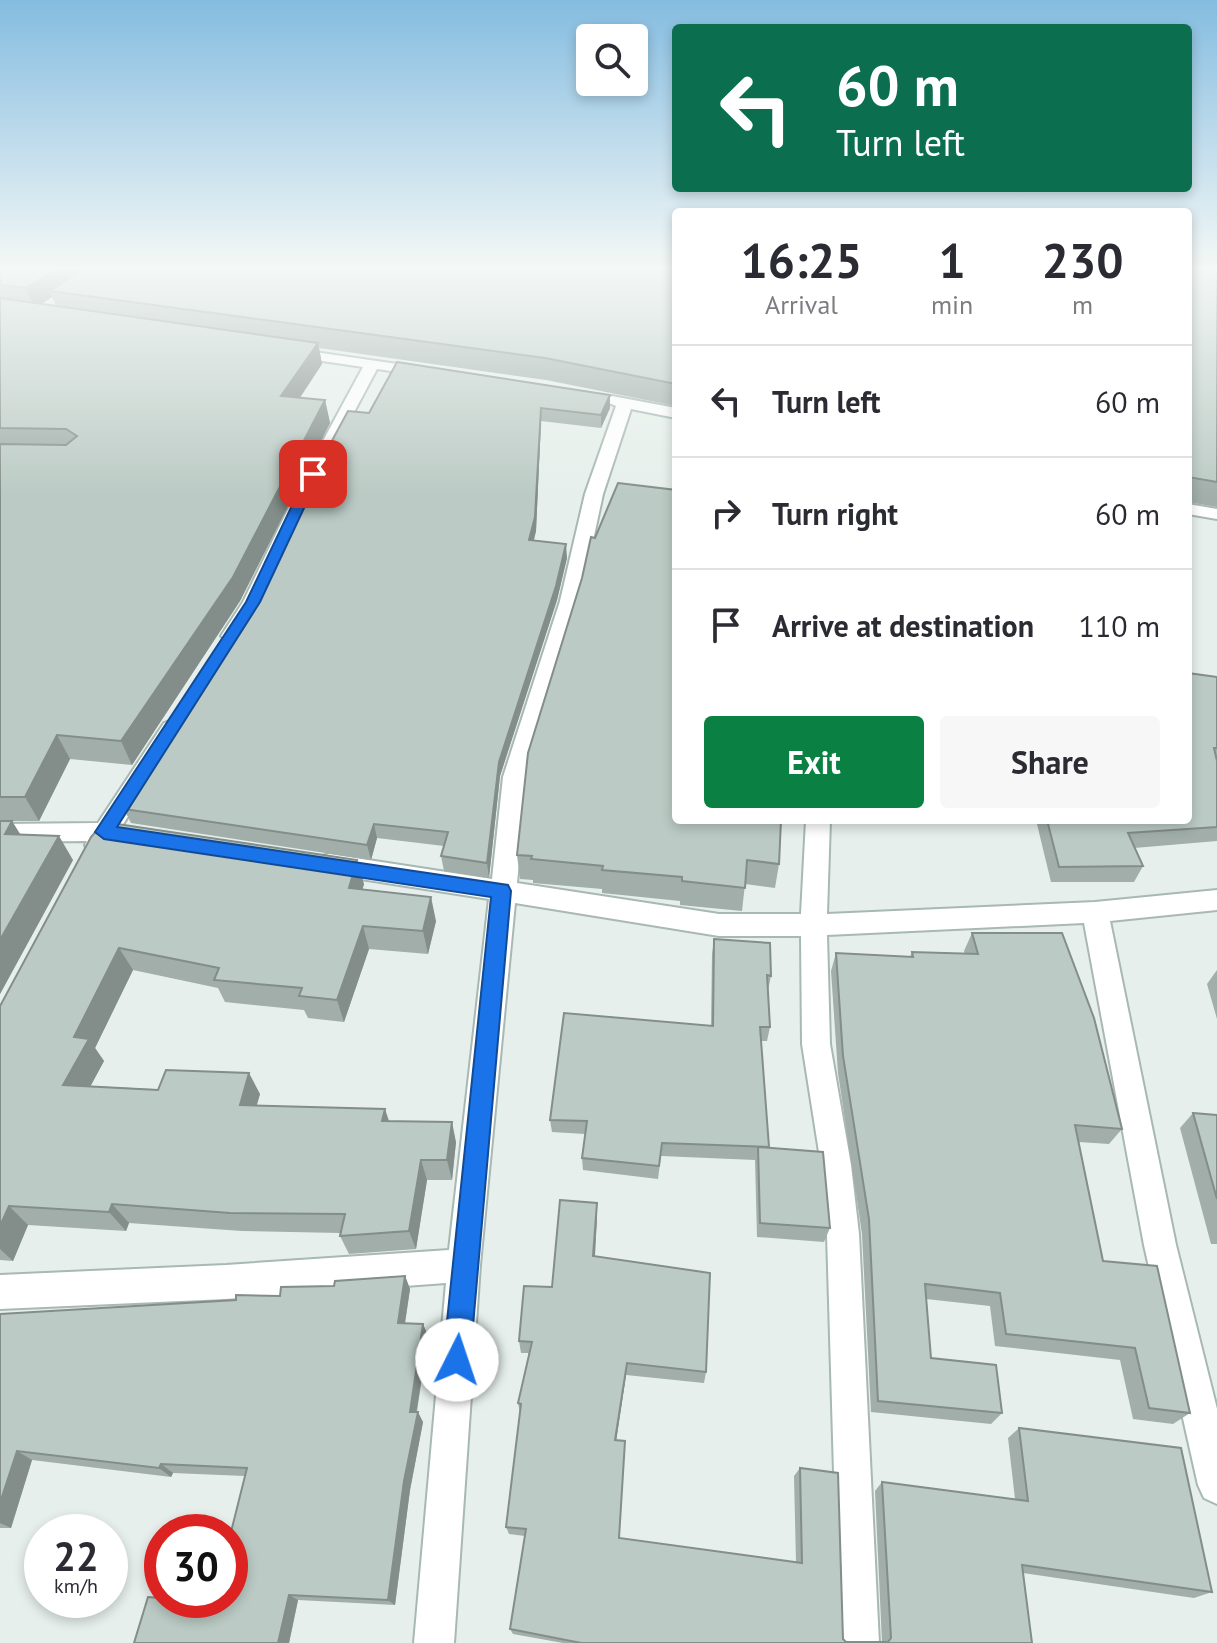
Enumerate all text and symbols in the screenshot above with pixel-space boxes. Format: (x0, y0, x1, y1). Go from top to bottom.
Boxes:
map controls (576, 24, 648, 96)
button: search (576, 24, 648, 96)
text: 60 m (836, 49, 959, 121)
icon: left (704, 56, 808, 160)
text: Turn left (836, 119, 965, 166)
text: 16:25 (741, 229, 862, 291)
text: 1 (938, 229, 966, 291)
text: 230 (1042, 229, 1123, 291)
text: Arrival (765, 288, 838, 321)
text: min (931, 288, 973, 321)
text: m (1072, 288, 1093, 321)
icon: left (704, 379, 748, 423)
text: Turn left (772, 382, 880, 421)
text: 60 m (1095, 382, 1160, 421)
pin (279, 440, 347, 508)
icon: arrive (291, 452, 335, 496)
icon: right (704, 491, 748, 535)
text: Turn right (772, 494, 898, 533)
text: 60 m (1095, 494, 1160, 533)
icon: arrive (704, 603, 748, 647)
text: Arrive at destination (772, 606, 1034, 645)
text: 110 m (1079, 606, 1160, 645)
button: Exit (704, 716, 924, 808)
button: Share (940, 716, 1160, 808)
position arrow (415, 1318, 499, 1402)
speed limit sign: 30 (144, 1514, 248, 1618)
text: 22 (53, 1530, 99, 1582)
text: km/h (54, 1573, 98, 1599)

